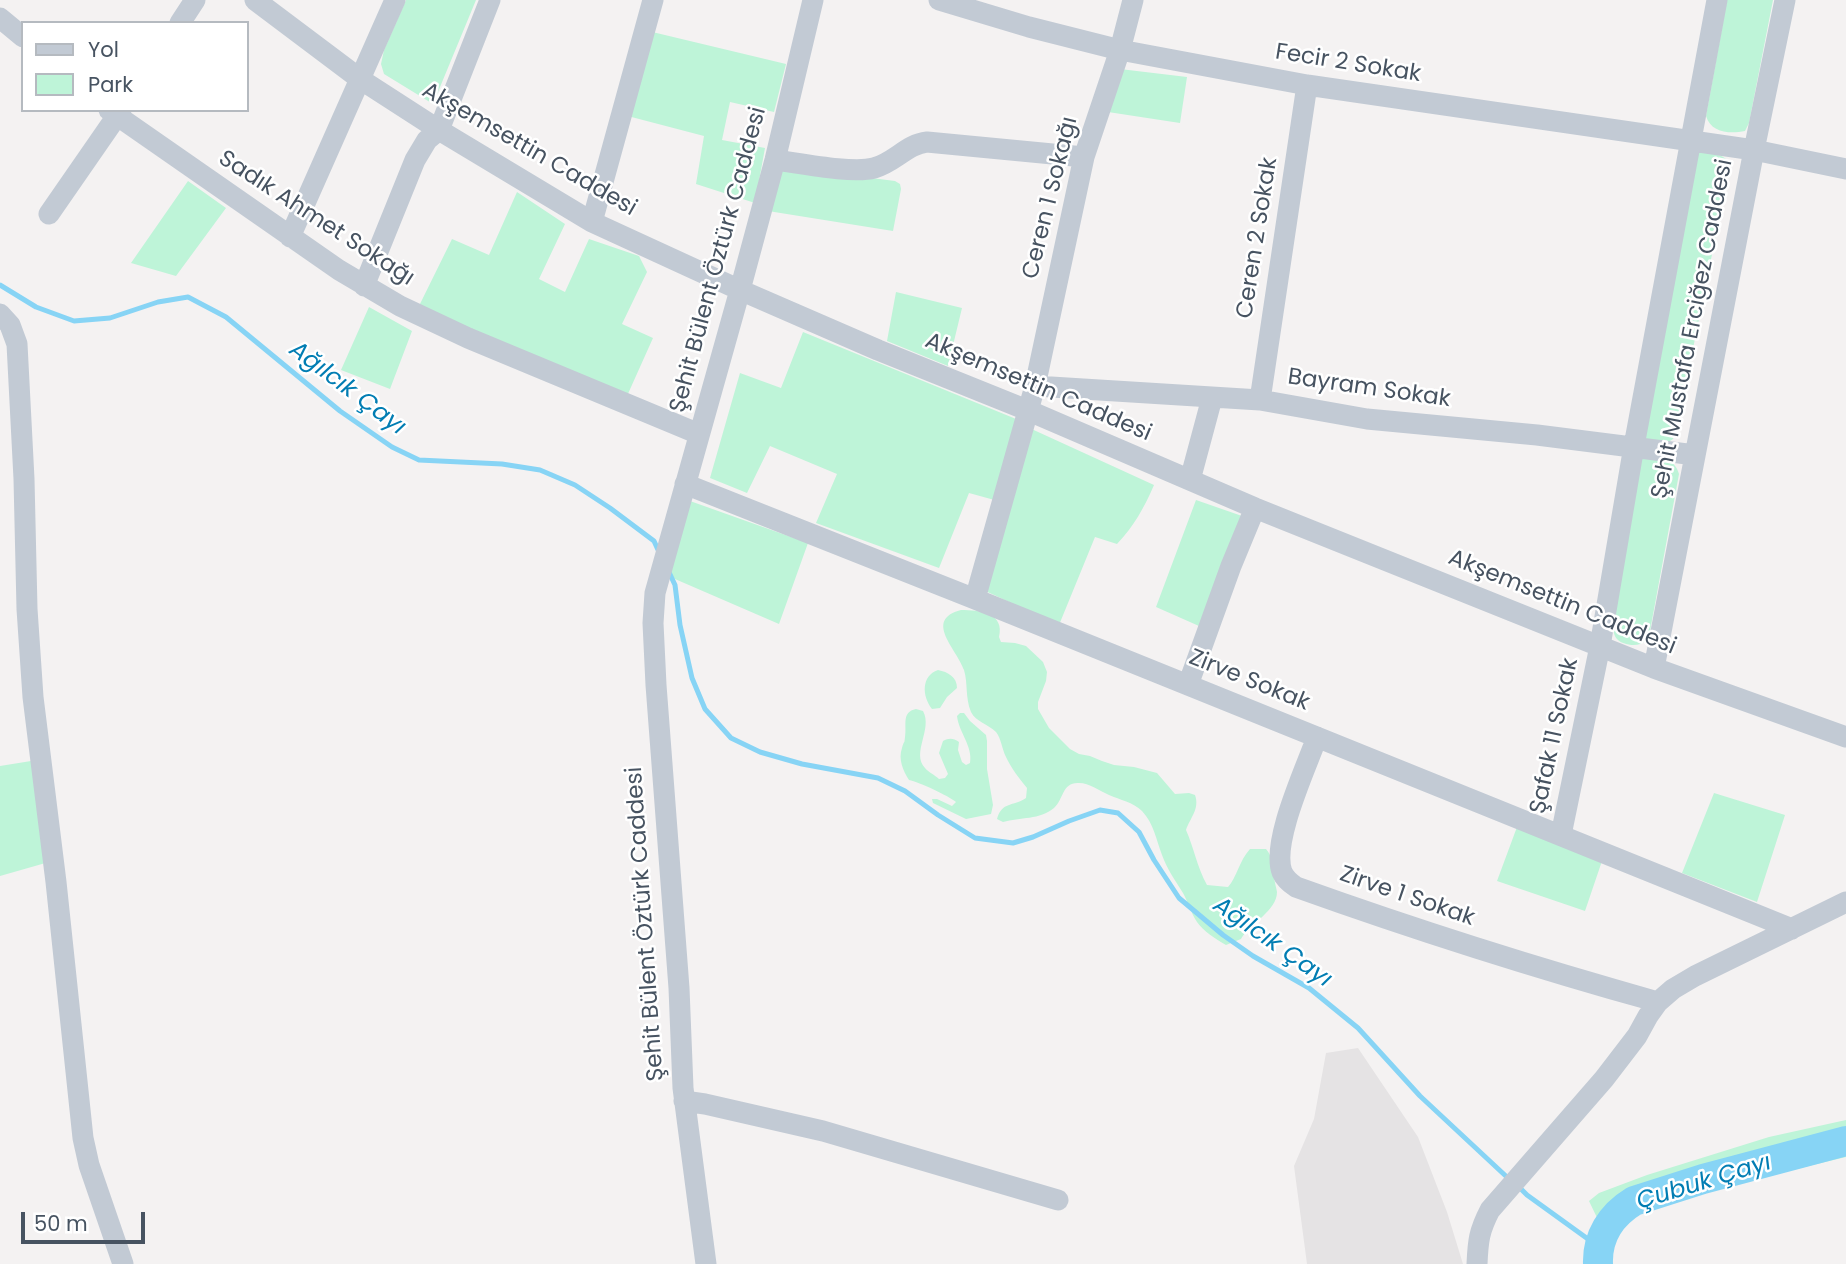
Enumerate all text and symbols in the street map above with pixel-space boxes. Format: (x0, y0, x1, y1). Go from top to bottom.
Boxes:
legend (21, 21, 248, 112)
text: Yol (88, 35, 119, 64)
street label: Fecir 2 Sokak (1273, 39, 1423, 89)
text: Park (88, 70, 133, 99)
street label: Akşemsettin Caddesi (417, 77, 641, 223)
street label: Şehit Bülent Öztürk Caddesi (665, 104, 773, 416)
street label: Ceren 1 Sokağı (1018, 114, 1084, 282)
street label: Sadık Ahmet Sokağı (213, 145, 419, 293)
street label: Ceren 2 Sokak (1232, 156, 1284, 320)
street label: Şehit Mustafa Erciğez Caddesi (1647, 157, 1739, 501)
street label: Akşemsettin Caddesi (921, 328, 1155, 448)
water label: Ağılcık Çayı (283, 336, 411, 442)
street label: Bayram Sokak (1286, 364, 1452, 414)
street label: Akşemsettin Caddesi (1444, 545, 1680, 661)
street label: Zirve Sokak (1185, 644, 1313, 718)
street label: Şafak 11 Sokak (1525, 656, 1585, 816)
street label: Şehit Bülent Öztürk Caddesi (621, 766, 671, 1082)
street label: Zirve 1 Sokak (1336, 861, 1478, 933)
water label: Ağılcık Çayı (1207, 892, 1337, 994)
water label: Çubuk Çayı (1633, 1149, 1775, 1217)
scale bar (24, 1198, 149, 1242)
text: 50 m (34, 1209, 88, 1238)

